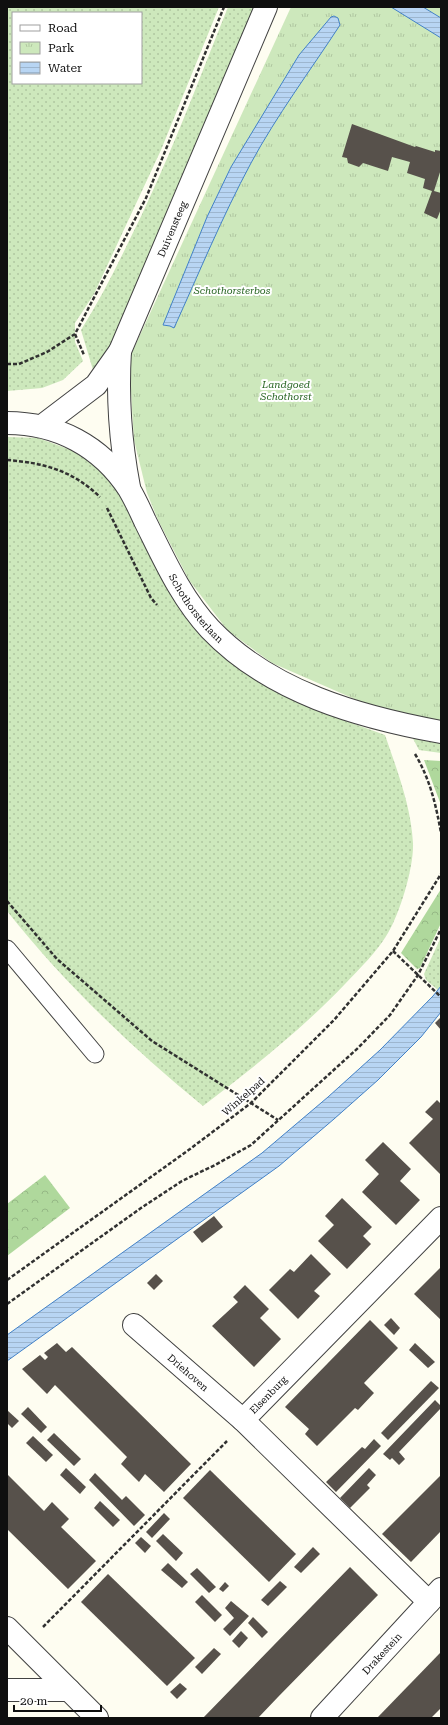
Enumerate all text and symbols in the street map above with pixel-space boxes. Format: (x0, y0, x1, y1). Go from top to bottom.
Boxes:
legend (12, 12, 142, 84)
text: Road (48, 21, 78, 35)
text: Park (48, 41, 75, 55)
text: Water (48, 61, 82, 75)
street label: Duivensteeg (156, 199, 189, 259)
park label: Schothorsterbos (193, 285, 271, 296)
park label: Landgoed Schothorst (259, 379, 312, 402)
street label: Schothorsterlaan (167, 572, 226, 645)
street label: Winkelpad (220, 1075, 267, 1118)
street label: Driehoven (165, 1352, 211, 1394)
street label: Elsenburg (248, 1373, 289, 1416)
street label: Drakestein (360, 1630, 404, 1677)
scale bar (14, 1687, 101, 1713)
text: 20 m (20, 1694, 47, 1708)

